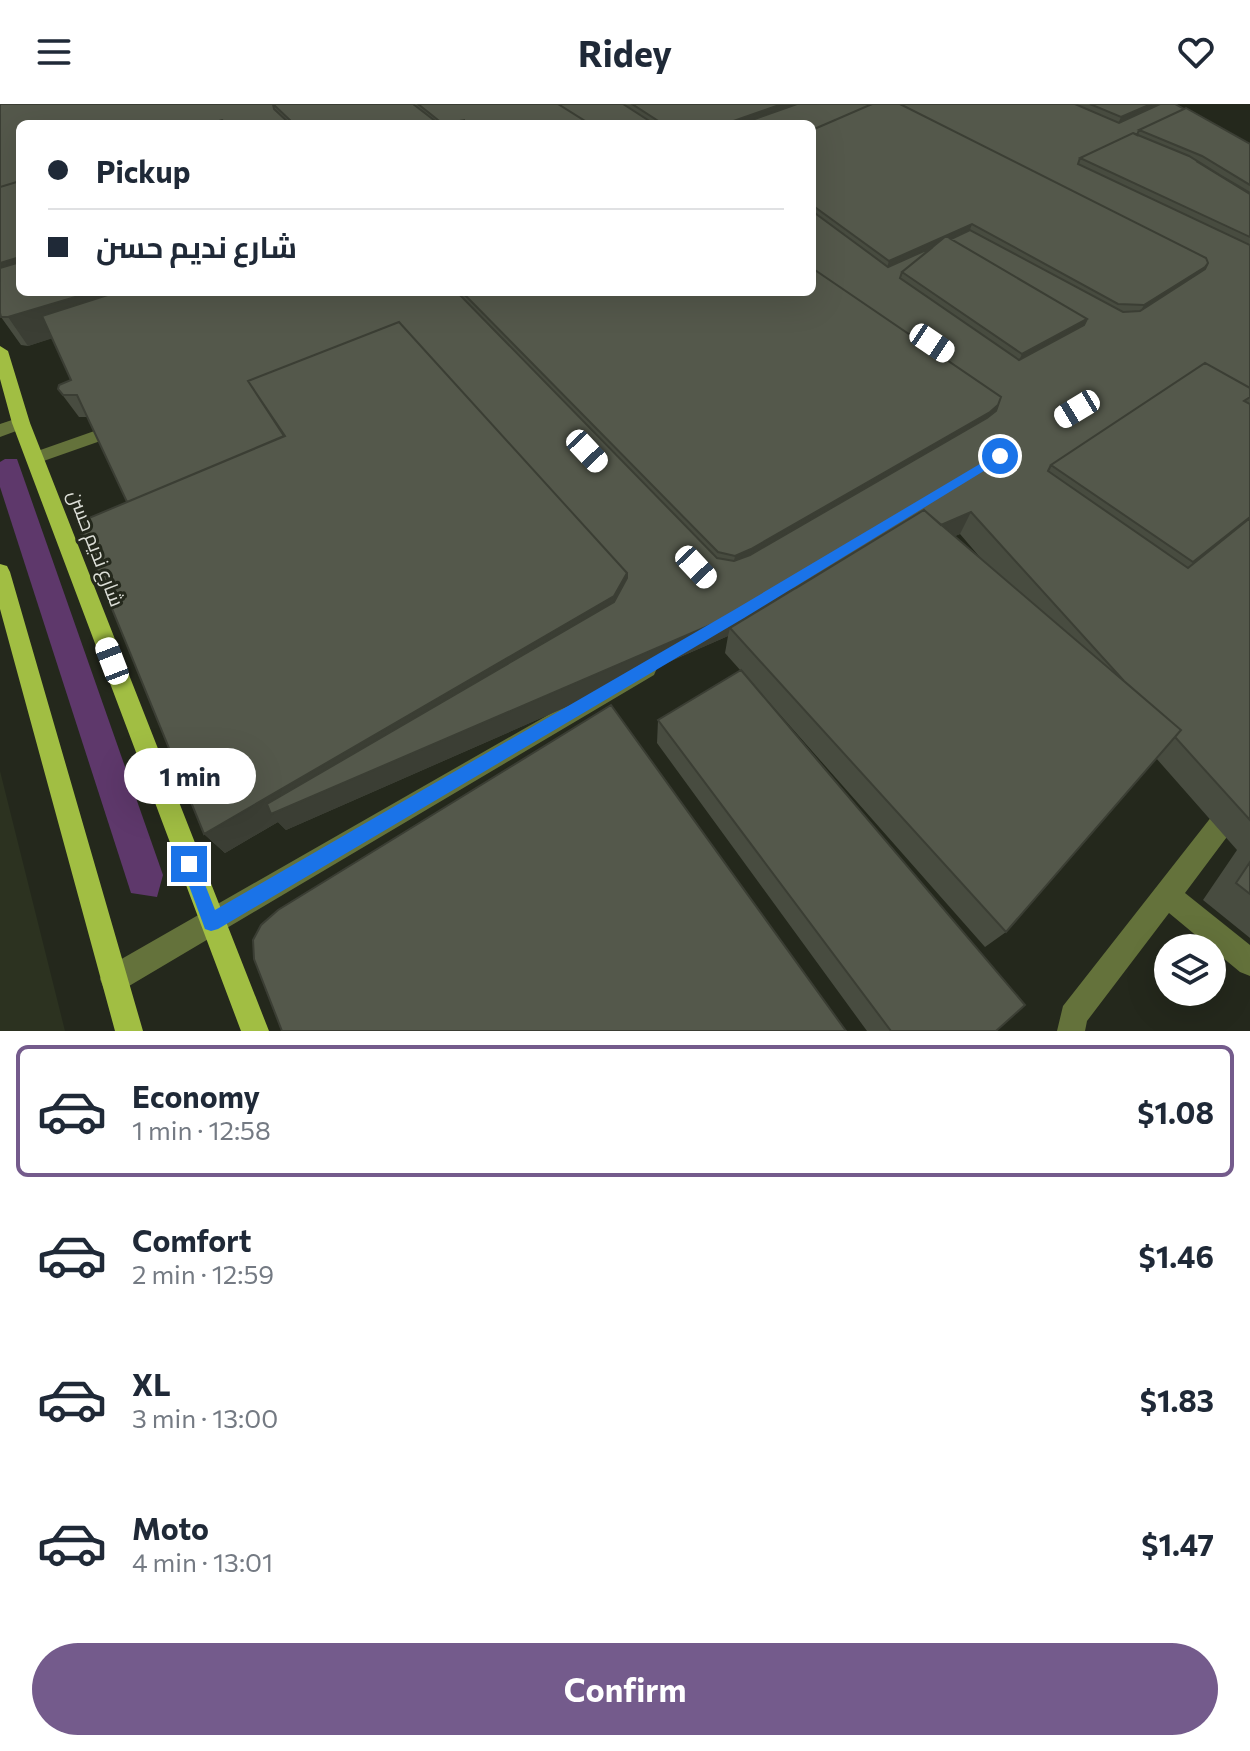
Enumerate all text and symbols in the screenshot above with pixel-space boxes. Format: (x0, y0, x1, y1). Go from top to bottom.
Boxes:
icon: menu (32, 30, 76, 74)
text: Ridey (578, 30, 672, 74)
icon: heart (1174, 30, 1218, 74)
text: Pickup (96, 152, 190, 189)
text: شارع نديم حسن (96, 227, 297, 264)
car (905, 320, 959, 366)
car (1050, 386, 1104, 432)
car (562, 425, 612, 477)
route start (982, 438, 1018, 474)
street label: شارع نديم حسن (61, 486, 130, 611)
car (671, 541, 721, 593)
car (92, 634, 132, 688)
callout: 1 min (123, 748, 255, 804)
text: 1 min (159, 760, 221, 791)
route end (171, 846, 207, 882)
map controls (1154, 934, 1226, 1006)
button: layers (1154, 934, 1226, 1006)
icon: car (36, 1075, 108, 1147)
text: Economy (132, 1077, 260, 1114)
text: $1.08 (1137, 1093, 1214, 1130)
text: 1 min · 12:58 (132, 1114, 271, 1145)
icon: car (36, 1219, 108, 1291)
text: Comfort (132, 1221, 251, 1258)
text: $1.46 (1139, 1237, 1214, 1274)
text: 2 min · 12:59 (132, 1258, 274, 1289)
icon: car (36, 1363, 108, 1435)
text: XL (132, 1365, 171, 1402)
text: $1.83 (1140, 1381, 1214, 1418)
text: 3 min · 13:00 (132, 1402, 278, 1433)
icon: car (36, 1507, 108, 1579)
text: Moto (132, 1509, 209, 1546)
text: $1.47 (1141, 1525, 1214, 1562)
text: 4 min · 13:01 (132, 1546, 273, 1577)
button: Confirm (32, 1643, 1218, 1735)

